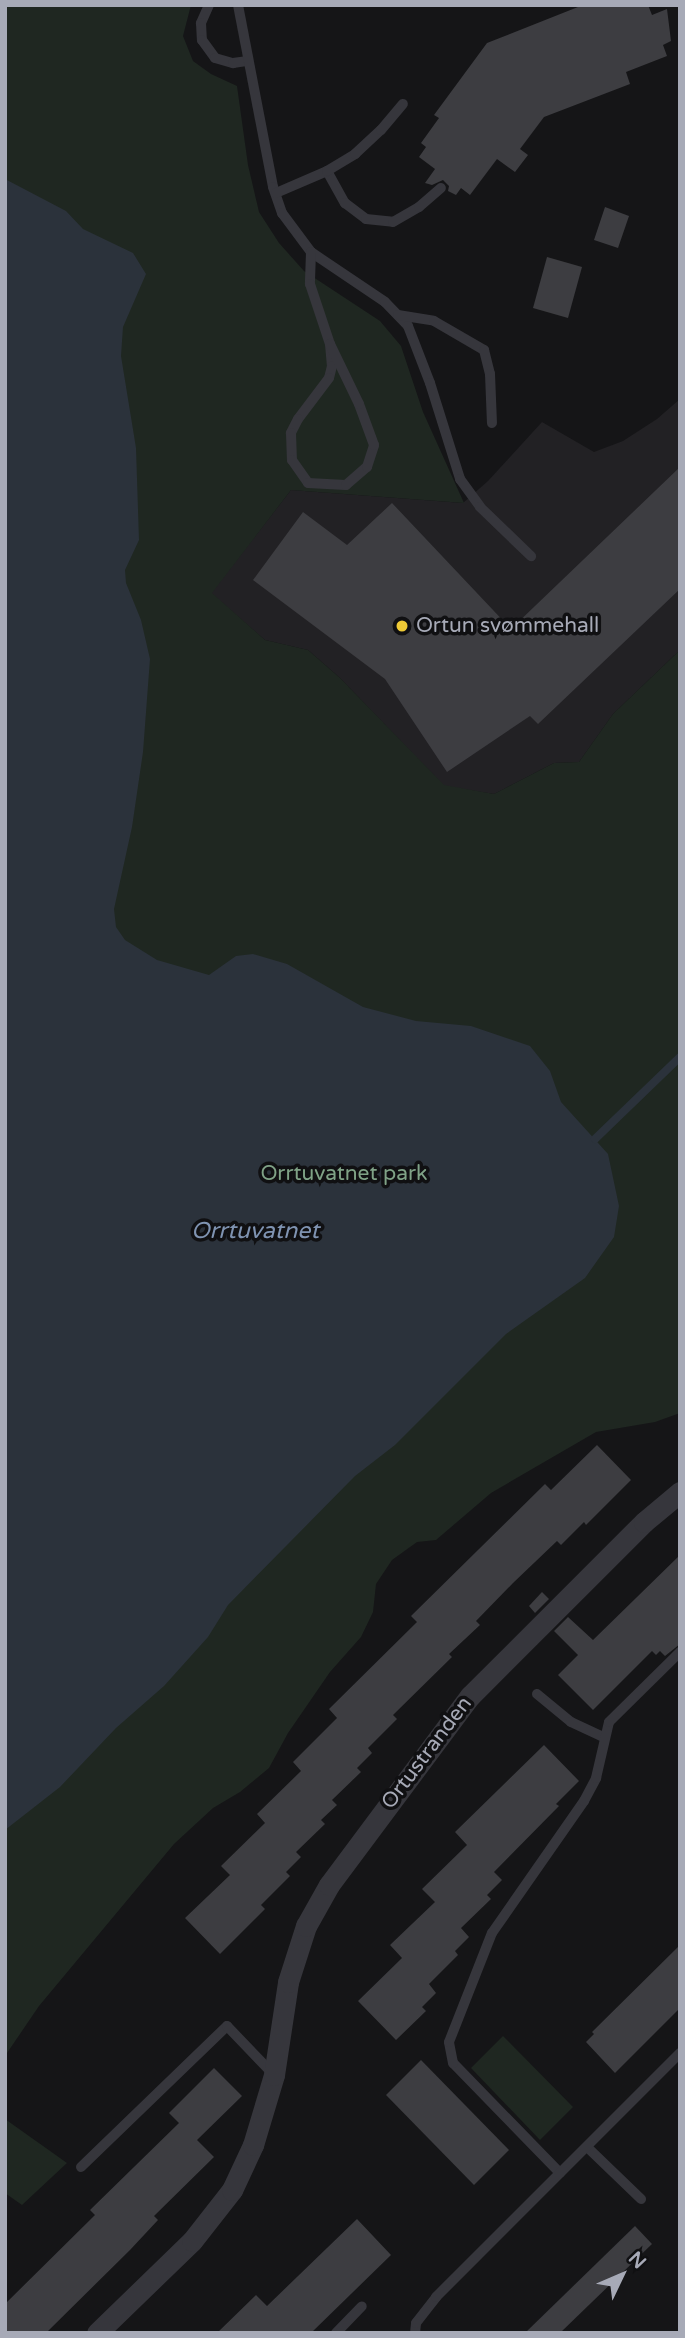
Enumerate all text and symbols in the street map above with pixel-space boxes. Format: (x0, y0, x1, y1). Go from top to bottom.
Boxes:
place label: Ortun svømmehall (416, 613, 599, 639)
marker: Ortun svømmehall (394, 618, 410, 634)
park label: Orrtuvatnet park (260, 1161, 428, 1187)
water label: Orrtuvatnet (191, 1217, 319, 1245)
street label: Ortustranden (377, 1692, 477, 1814)
north arrow (587, 2240, 657, 2310)
text: N (624, 2247, 650, 2274)

